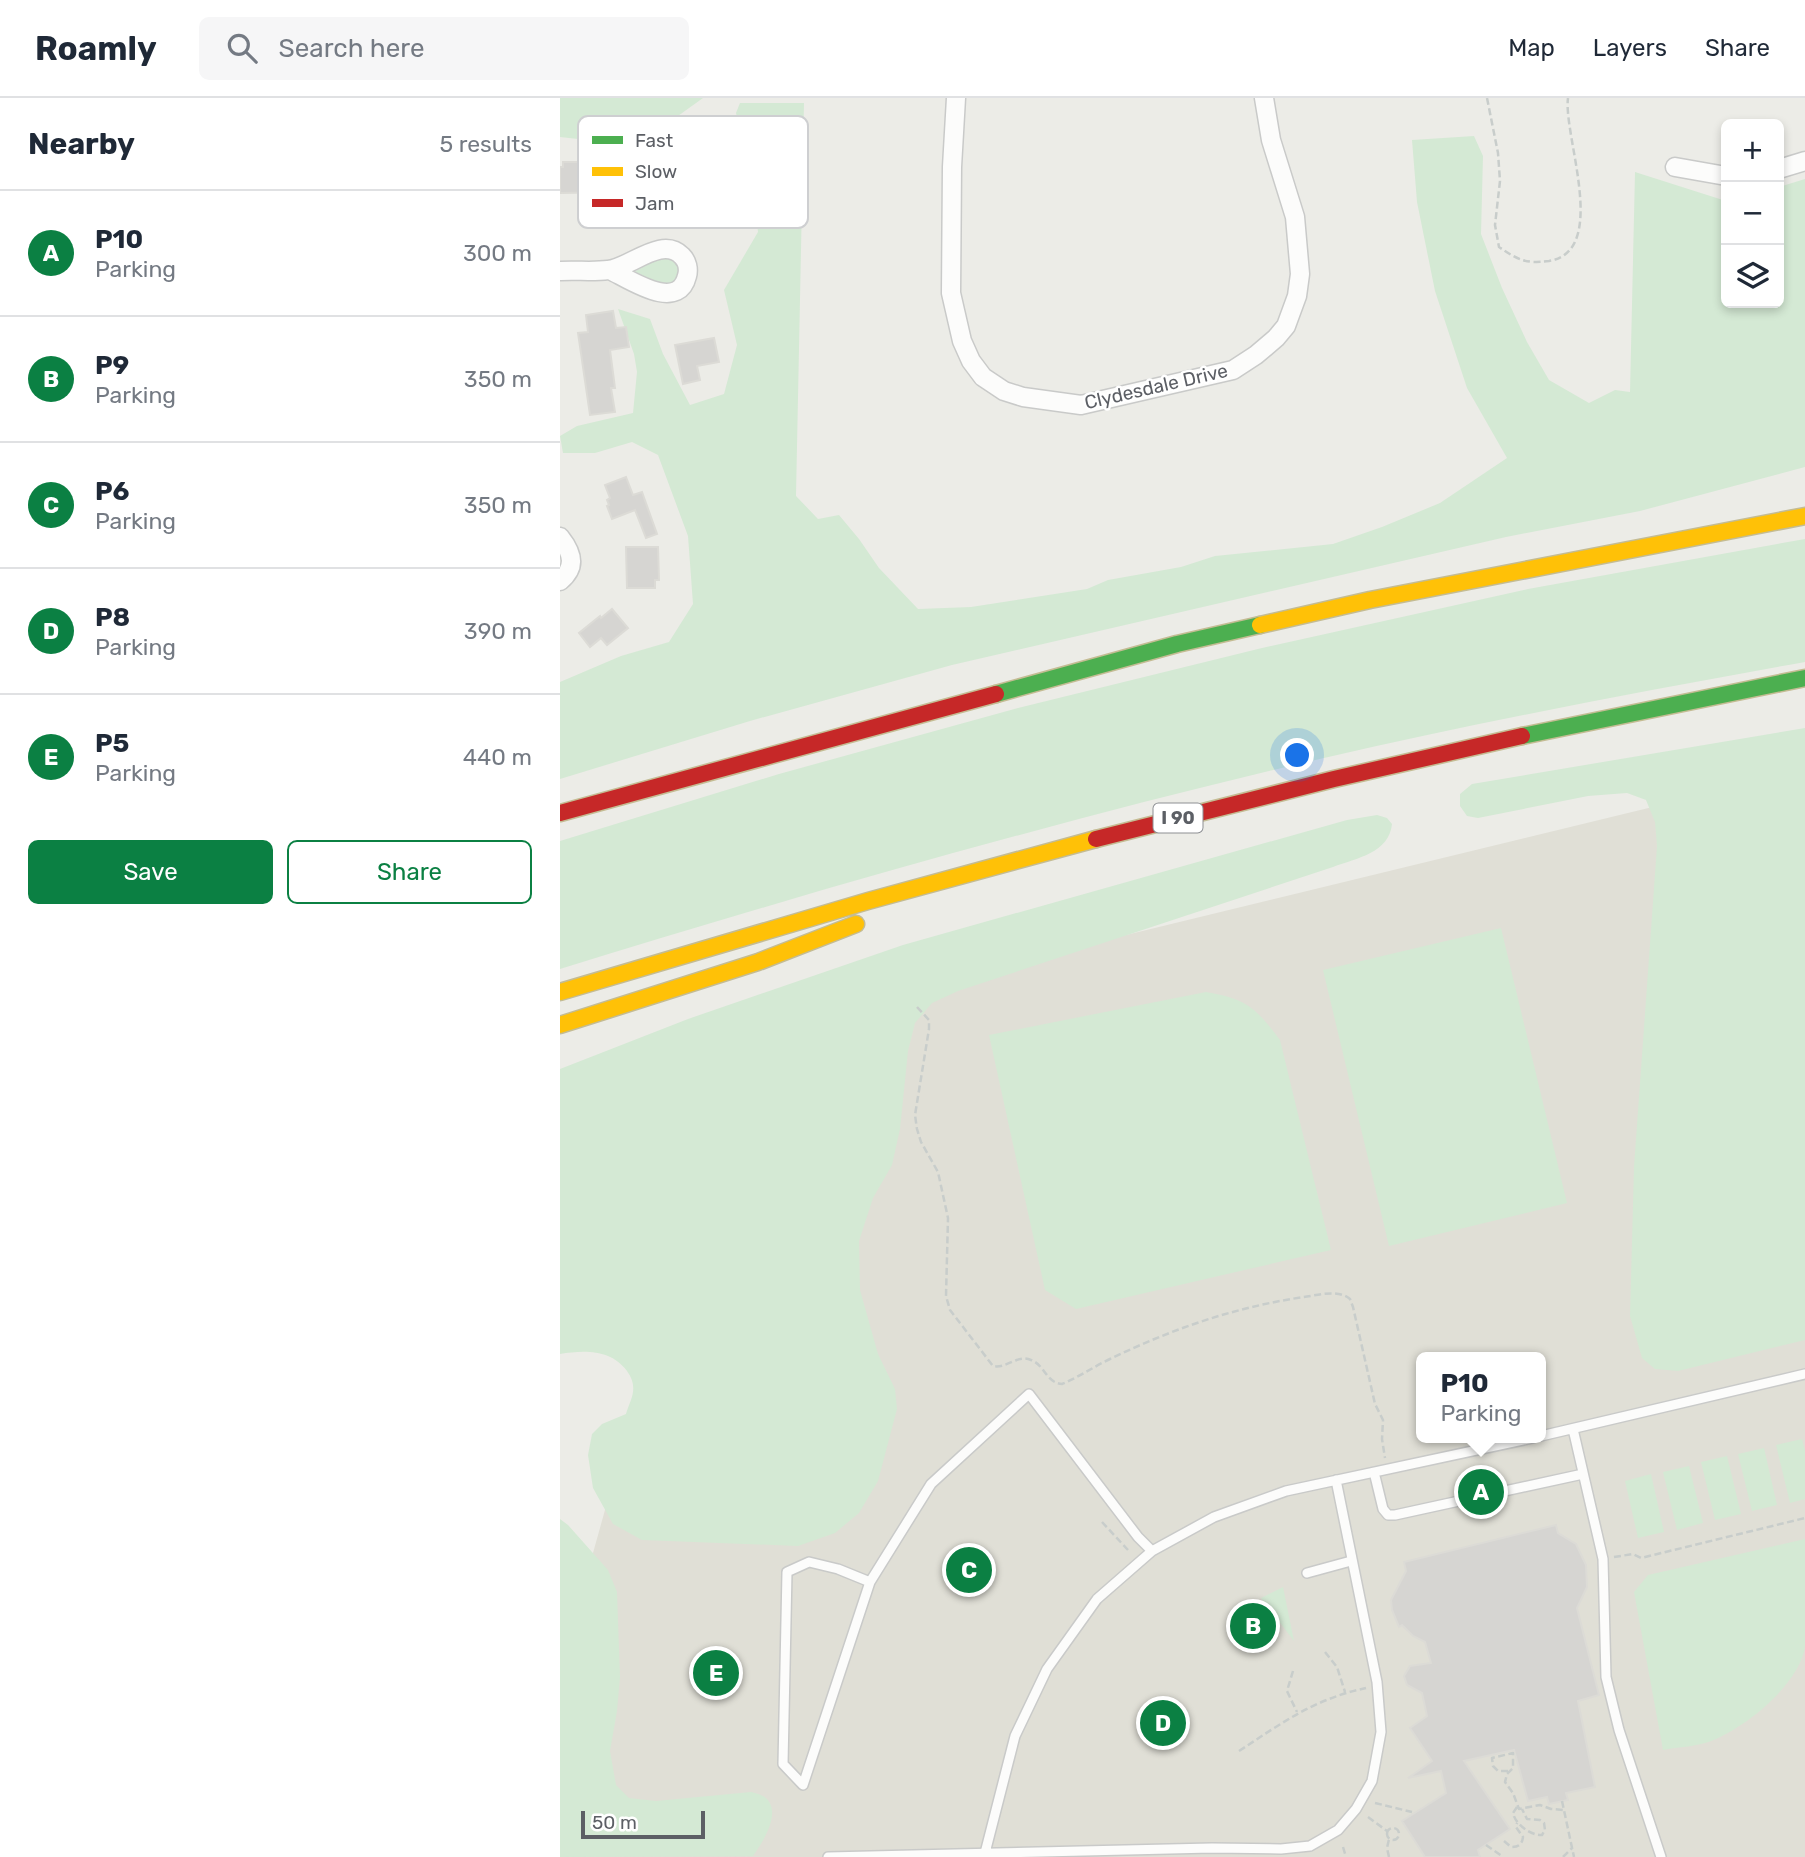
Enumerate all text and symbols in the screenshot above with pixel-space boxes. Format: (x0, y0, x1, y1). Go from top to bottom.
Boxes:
search box (199, 17, 689, 80)
text: Roamly (35, 29, 157, 68)
icon: search (223, 29, 261, 67)
text: Search here (279, 33, 424, 64)
text: Map (1508, 34, 1555, 62)
text: Layers (1593, 34, 1667, 62)
text: Share (1705, 34, 1770, 62)
legend (578, 116, 808, 228)
map controls (1721, 119, 1784, 308)
button: + (1721, 119, 1784, 182)
text: Nearby (28, 126, 135, 162)
text: Fast (635, 129, 674, 152)
text: 5 results (439, 130, 532, 158)
text: Slow (635, 160, 677, 183)
button: − (1721, 182, 1784, 245)
text: Jam (635, 192, 674, 215)
text: P10 (95, 224, 143, 255)
text: A (43, 239, 59, 267)
text: 300 m (463, 239, 532, 267)
button: layers (1721, 245, 1784, 308)
text: Parking (95, 255, 176, 283)
text: P9 (95, 350, 129, 381)
street label: Clydesdale Drive (1082, 359, 1230, 414)
text: B (43, 365, 59, 393)
text: 350 m (464, 365, 532, 393)
text: Parking (95, 381, 176, 409)
text: P6 (95, 476, 129, 507)
text: C (43, 491, 59, 519)
text: 350 m (464, 491, 532, 519)
text: Parking (95, 507, 176, 535)
text: P8 (95, 602, 130, 633)
text: D (43, 617, 59, 645)
text: 390 m (464, 617, 532, 645)
text: Parking (95, 633, 176, 661)
text: P5 (95, 728, 129, 759)
your location (1280, 738, 1314, 772)
text: E (44, 743, 58, 771)
text: 440 m (463, 743, 532, 771)
text: Parking (95, 759, 176, 787)
road number: I 90 (1154, 804, 1202, 832)
button: Save (28, 840, 273, 904)
button: Share (287, 840, 532, 904)
popup (1416, 1352, 1546, 1443)
text: P10 (1440, 1368, 1489, 1399)
text: Parking (1440, 1399, 1522, 1427)
pin: A (1458, 1466, 1504, 1518)
pin: C (946, 1544, 992, 1596)
pin: B (1230, 1600, 1276, 1652)
pin: E (693, 1647, 739, 1699)
pin: D (1140, 1697, 1186, 1749)
scale bar (581, 1808, 705, 1840)
text: 50 m (592, 1811, 637, 1834)

